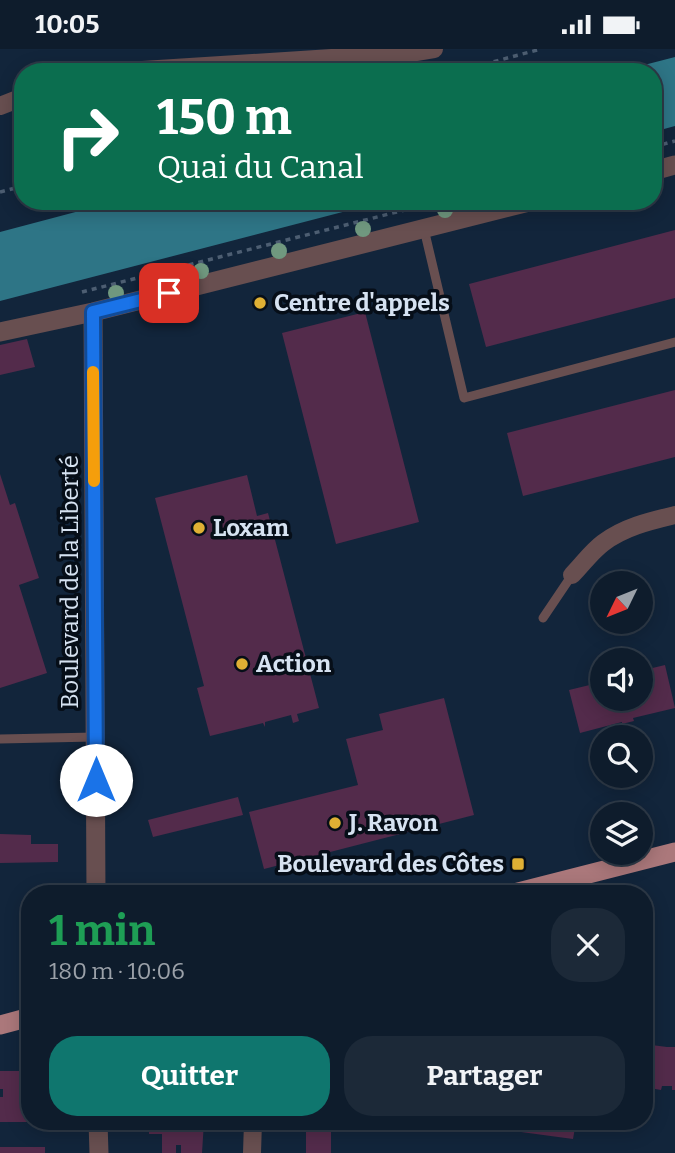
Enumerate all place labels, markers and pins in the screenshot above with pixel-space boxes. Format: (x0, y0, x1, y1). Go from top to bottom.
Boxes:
pin (139, 263, 199, 323)
place label: Centre d'appels (274, 289, 450, 317)
marker: Centre d'appels (252, 295, 268, 311)
place label: Loxam (213, 514, 289, 542)
marker: Loxam (191, 520, 207, 536)
place label: Action (256, 650, 332, 678)
marker: Action (234, 656, 250, 672)
place label: J. Ravon (347, 809, 438, 837)
marker: J. Ravon (327, 815, 343, 831)
place label: Boulevard des Côtes (277, 850, 504, 878)
marker: Boulevard des Côtes (510, 856, 526, 872)

